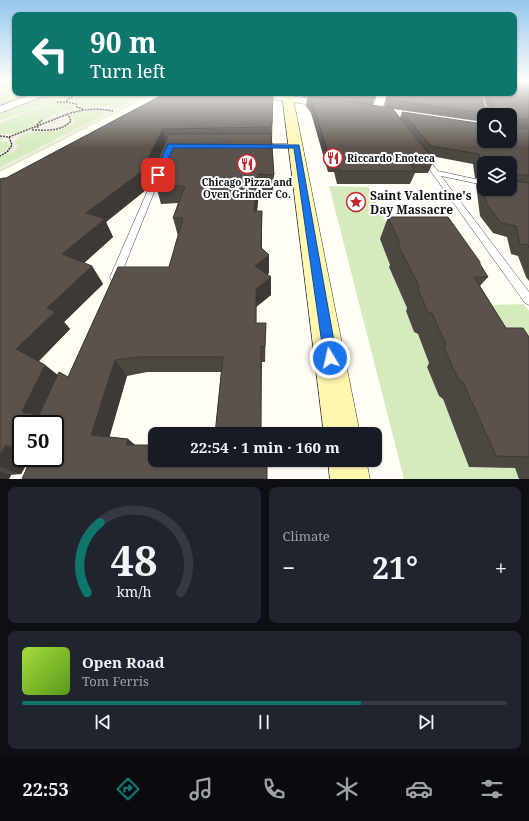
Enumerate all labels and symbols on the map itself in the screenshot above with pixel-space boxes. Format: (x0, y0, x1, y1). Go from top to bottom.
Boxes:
restaurant icon: Riccardo Enoteca (322, 147, 344, 169)
place label: Riccardo Enoteca (347, 151, 435, 165)
restaurant icon: Chicago Pizza and Oven Grinder Co. (236, 153, 258, 175)
pin (141, 158, 175, 192)
place label: Chicago Pizza and Oven Grinder Co. (202, 175, 293, 201)
place label: Saint Valentine's Day Massacre (370, 187, 472, 218)
place icon: Saint Valentine's Day Massacre (345, 191, 367, 213)
position arrow (309, 337, 351, 379)
speed limit sign: 50 (12, 415, 64, 467)

